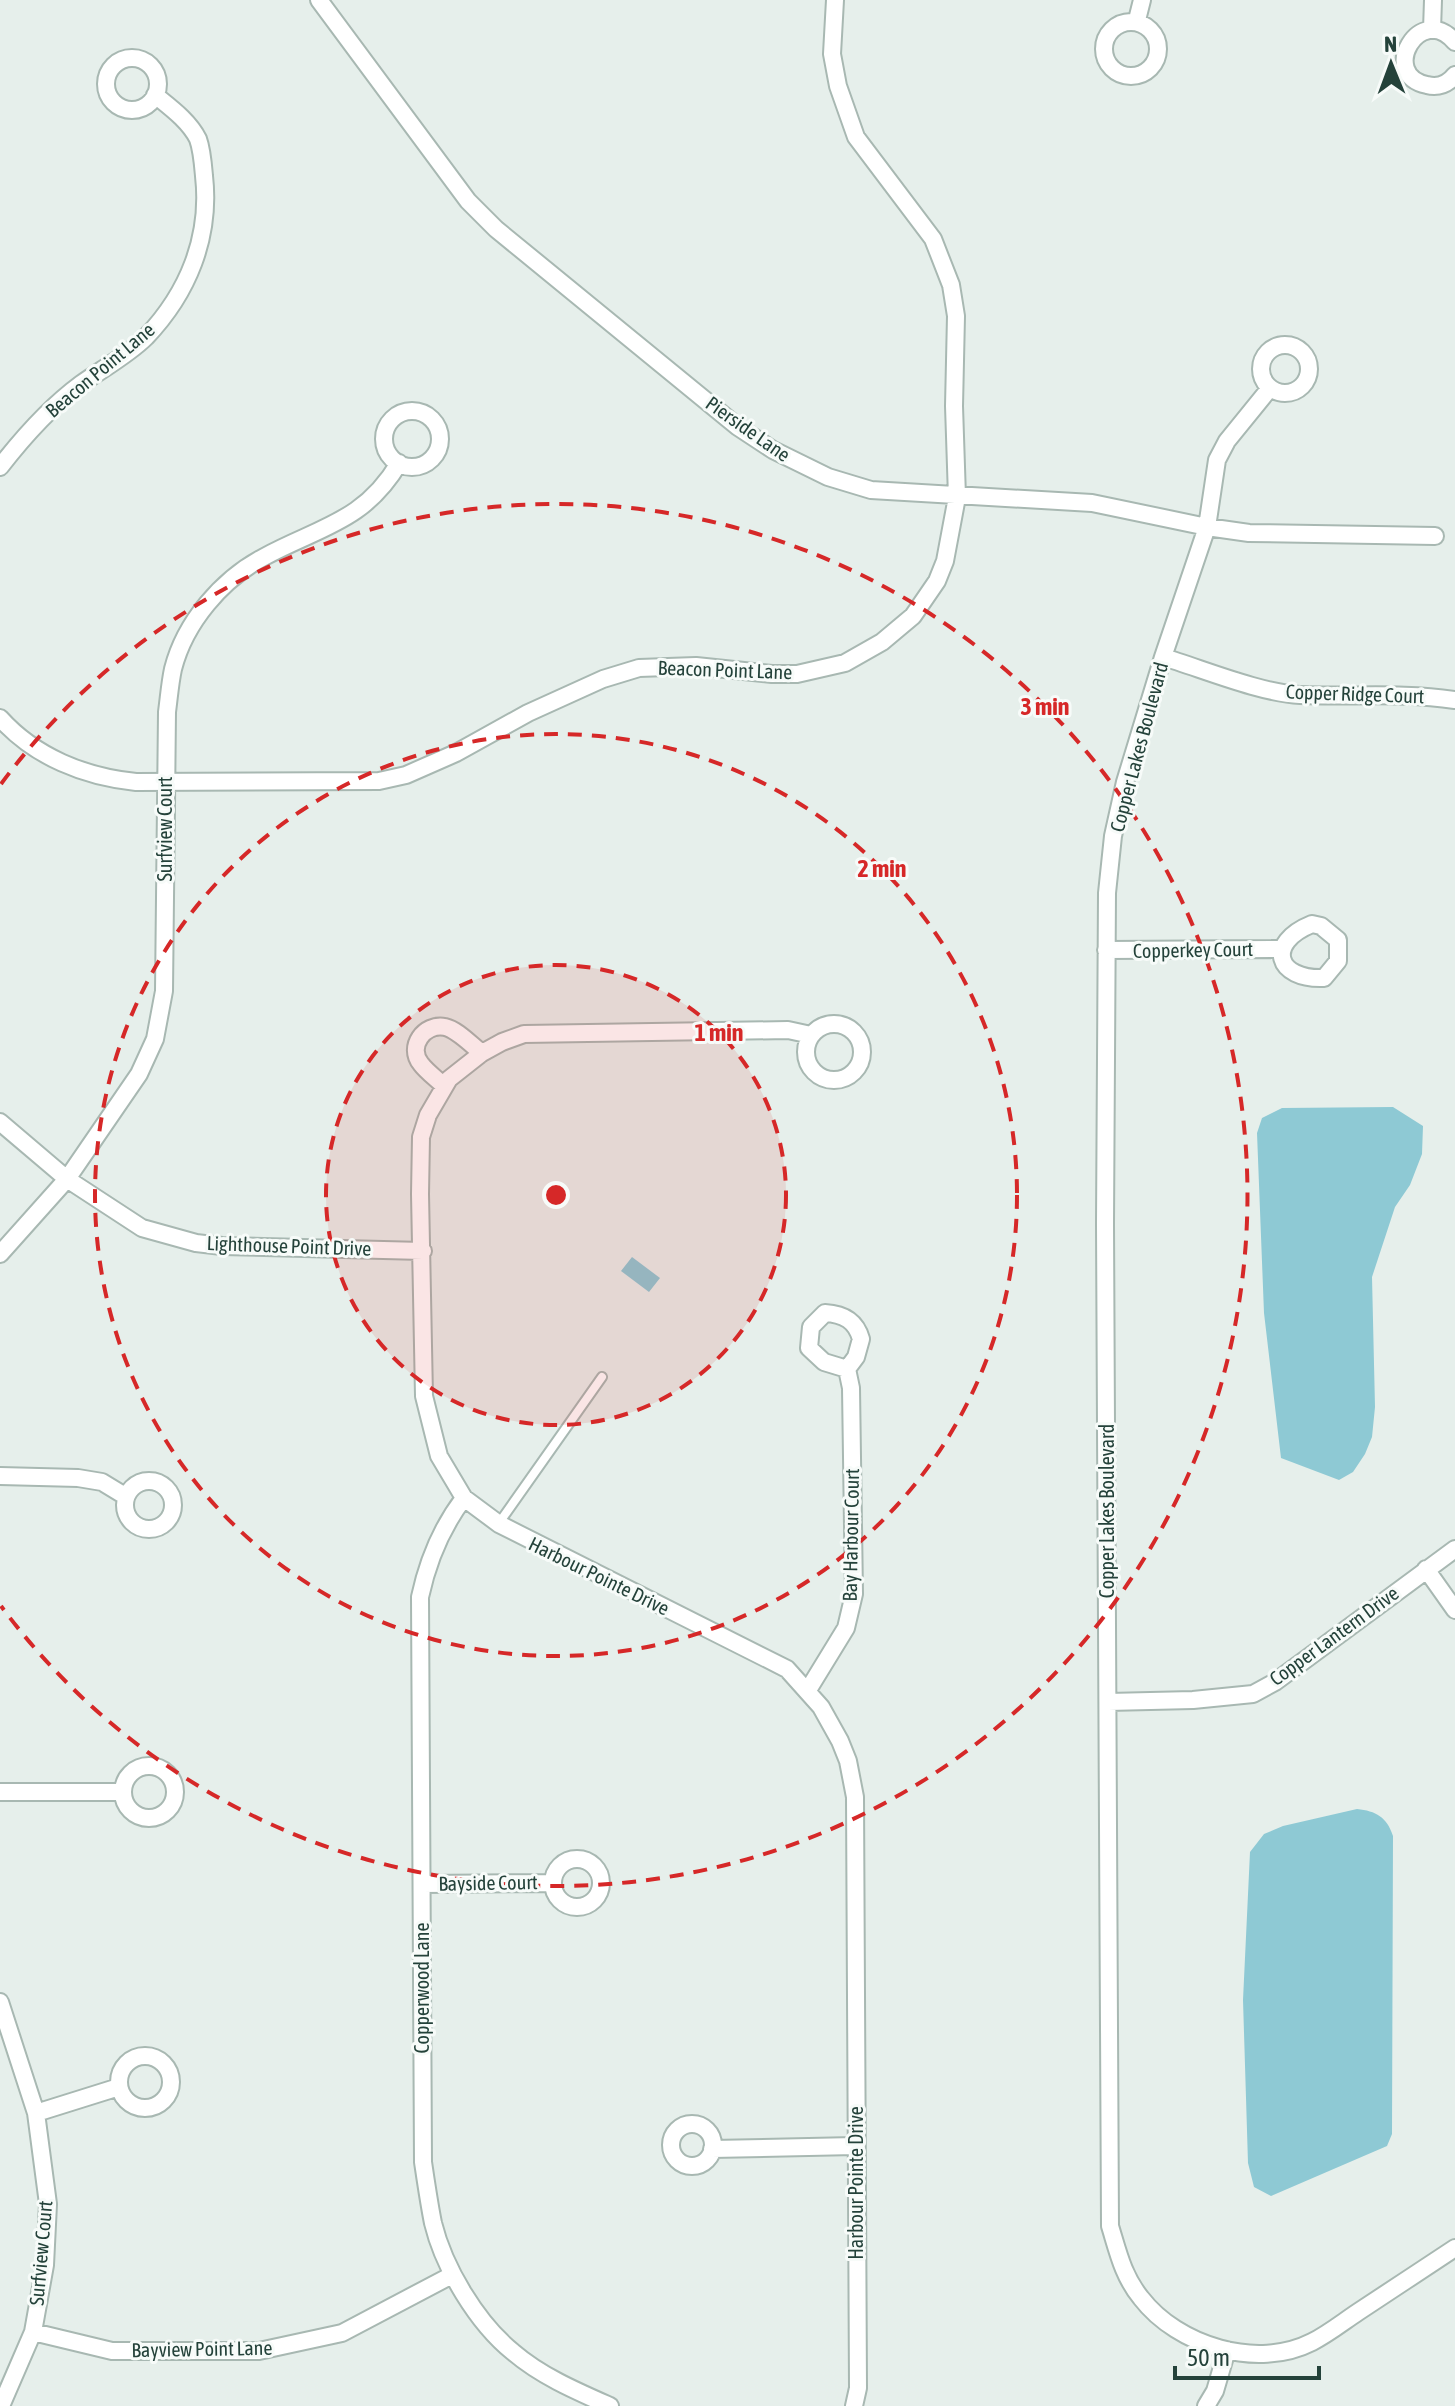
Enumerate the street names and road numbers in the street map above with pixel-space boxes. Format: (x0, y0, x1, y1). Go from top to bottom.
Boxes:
street label: Beacon Point Lane (41, 318, 159, 422)
street label: Pierside Lane (702, 391, 795, 466)
street label: Beacon Point Lane (657, 656, 793, 683)
street label: Copper Lakes Boulevard (1105, 660, 1172, 834)
street label: Copper Ridge Court (1285, 680, 1425, 707)
street label: Surfview Court (153, 776, 176, 882)
street label: Copperkey Court (1133, 937, 1253, 962)
street label: Lighthouse Point Drive (206, 1231, 372, 1260)
street label: Copper Lakes Boulevard (1095, 1424, 1118, 1598)
street label: Bay Harbour Court (838, 1468, 863, 1602)
street label: Harbour Pointe Drive (525, 1532, 673, 1620)
street label: Copper Lantern Drive (1265, 1581, 1403, 1690)
street label: Bayside Court (438, 1870, 538, 1895)
street label: Copperwood Lane (410, 1923, 433, 2053)
street label: Harbour Pointe Drive (844, 2106, 867, 2260)
street label: Surfview Court (24, 2199, 57, 2306)
street label: Bayview Point Lane (131, 2336, 273, 2361)

